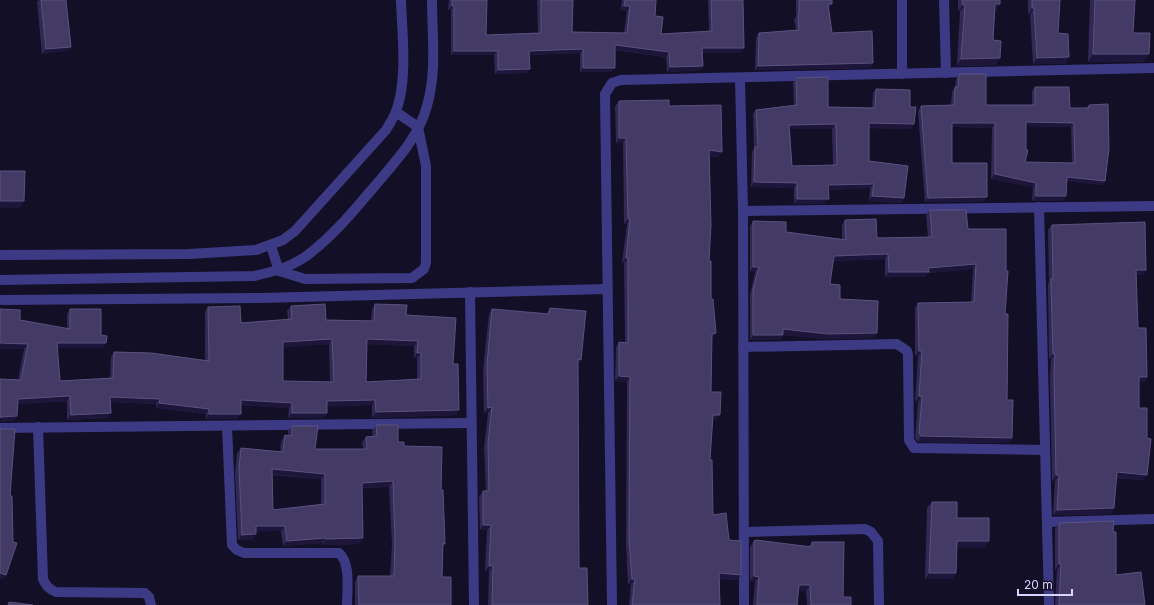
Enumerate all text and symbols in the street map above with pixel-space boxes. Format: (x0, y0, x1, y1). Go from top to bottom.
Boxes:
scale bar (1018, 571, 1072, 597)
text: 20 m (1024, 577, 1053, 592)

